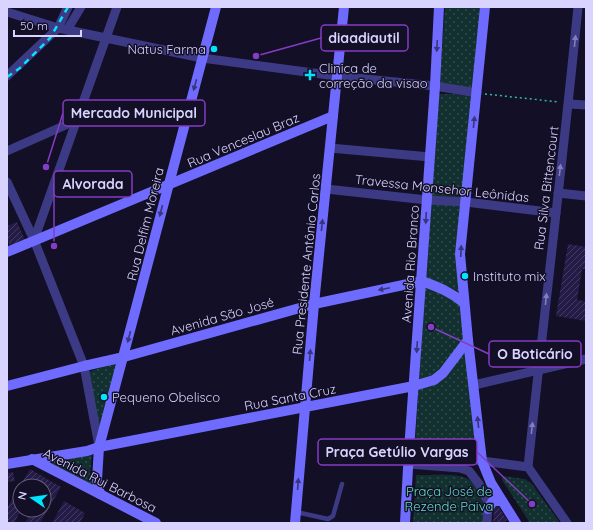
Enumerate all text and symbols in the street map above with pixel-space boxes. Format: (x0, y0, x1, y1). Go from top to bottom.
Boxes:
scale bar (14, 12, 81, 38)
text: 50 m (20, 18, 48, 33)
callout: diaadiautil (321, 25, 408, 51)
text: diaadiautil (328, 29, 400, 47)
one-way arrow (572, 34, 578, 47)
one-way arrow (434, 40, 440, 53)
place label: Natus Farma (127, 41, 206, 57)
marker: Natus Farma (209, 44, 219, 54)
place label: Clinica de correção da visao (319, 60, 428, 91)
marker: Clinica de correção da visao (304, 69, 316, 81)
one-way arrow (192, 79, 198, 91)
callout: Mercado Municipal (63, 100, 205, 126)
text: Mercado Municipal (71, 104, 197, 122)
street label: Rua Venceslau Braz (185, 109, 301, 171)
one-way arrow (471, 116, 477, 128)
street label: Rua Silva Bittencourt (530, 125, 562, 251)
one-way arrow (557, 164, 563, 176)
street label: Rua Delfim Moreira (123, 166, 167, 282)
callout: Alvorada (54, 171, 132, 197)
street label: Travessa Monsehor Leônidas (354, 171, 530, 205)
street label: Rua Presidente Antônio Carlos (289, 173, 323, 355)
text: Alvorada (62, 175, 124, 193)
street label: Avenida Rio Branco (398, 204, 422, 323)
one-way arrow (158, 205, 164, 217)
one-way arrow (422, 212, 429, 224)
one-way arrow (319, 219, 326, 231)
one-way arrow (458, 244, 464, 257)
place label: Instituto mix (473, 268, 546, 284)
marker: Instituto mix (460, 271, 470, 281)
one-way arrow (378, 287, 390, 293)
one-way arrow (543, 293, 549, 305)
street label: Avenida São José (168, 294, 276, 338)
one-way arrow (126, 331, 132, 343)
one-way arrow (414, 341, 421, 353)
callout: O Boticário (489, 341, 581, 367)
text: O Boticário (497, 345, 573, 363)
one-way arrow (306, 349, 313, 361)
street label: Rua Santa Cruz (243, 380, 337, 414)
place label: Pequeno Obelisco (112, 389, 220, 405)
marker: Pequeno Obelisco (99, 392, 109, 402)
one-way arrow (474, 416, 481, 428)
one-way arrow (529, 422, 535, 434)
callout: Praça Getúlio Vargas (318, 439, 477, 465)
text: Praça Getúlio Vargas (325, 443, 469, 461)
street label: Avenida Rui Barbosa (41, 444, 159, 516)
north arrow (12, 478, 52, 518)
one-way arrow (294, 478, 301, 490)
park label: Praça José de Rezende Paiva (405, 483, 493, 514)
text: N (15, 490, 30, 501)

